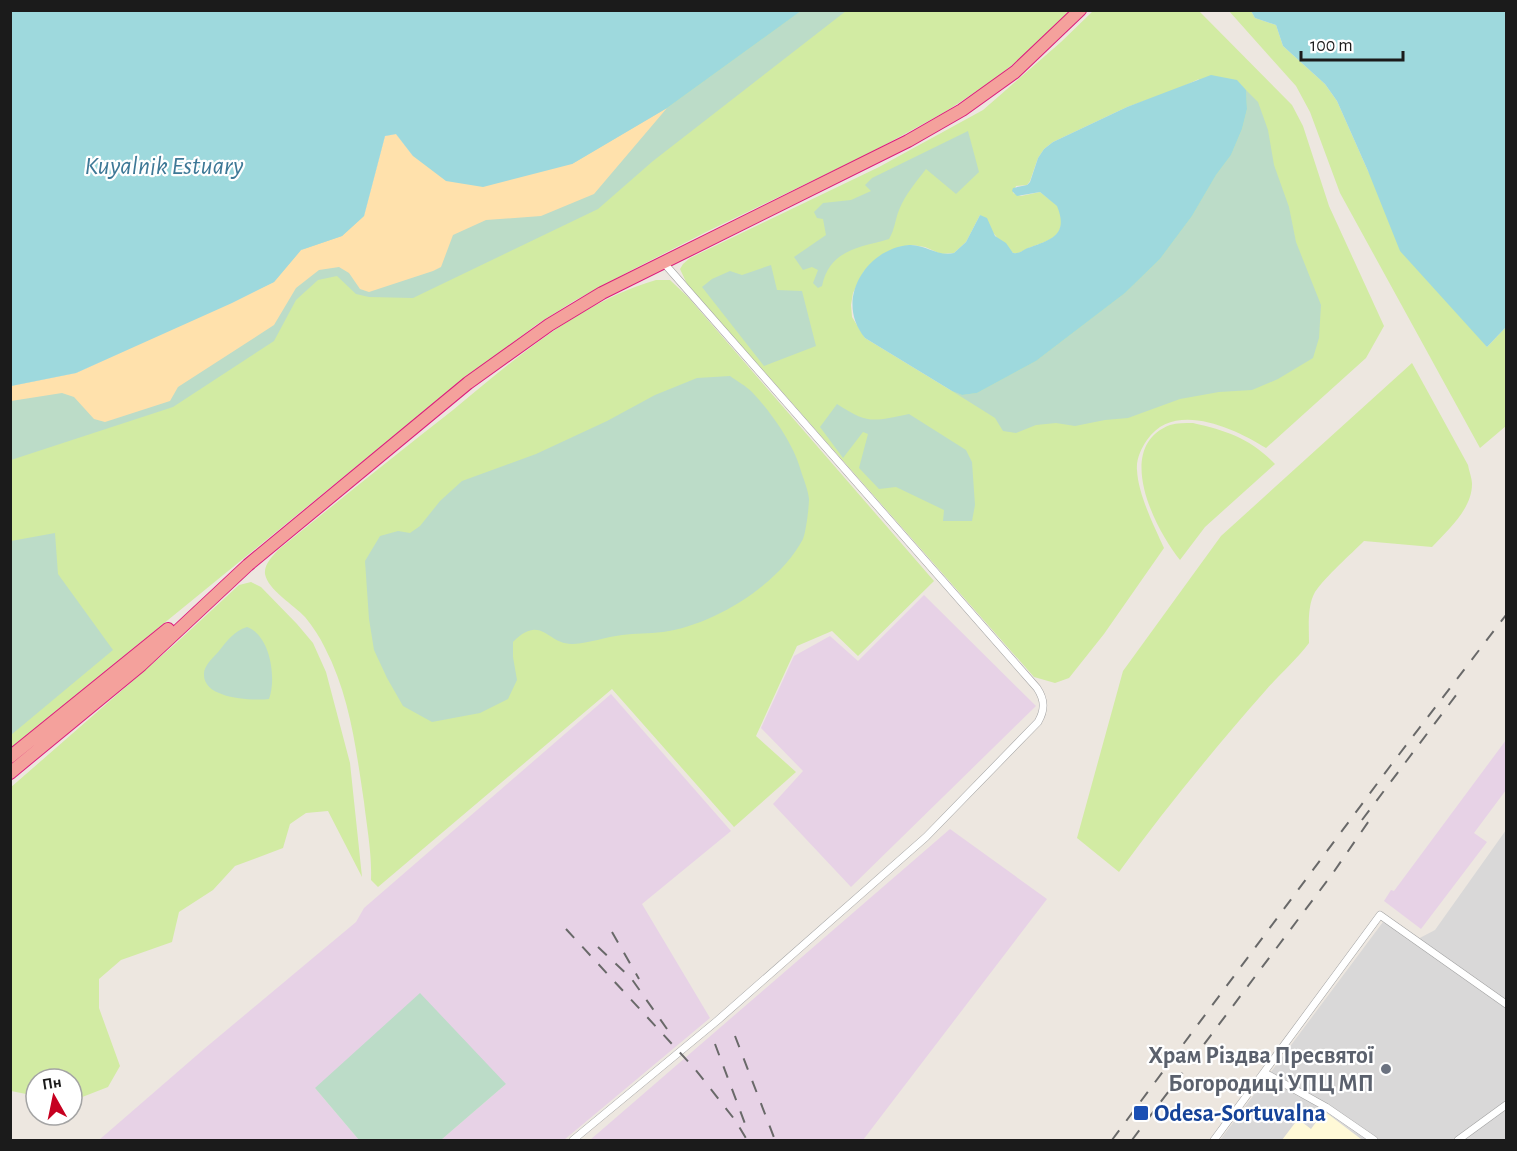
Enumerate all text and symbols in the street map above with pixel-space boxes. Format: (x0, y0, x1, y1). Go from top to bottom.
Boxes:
scale bar (1301, 24, 1403, 62)
text: 100 m (1310, 37, 1353, 55)
water label: Kuyalnik Estuary (84, 153, 244, 179)
place label: Храм Різдва Пресвятої Богородиці УПЦ МП (1148, 1044, 1375, 1096)
marker: Храм Різдва Пресвятої Богородиці УПЦ МП (1379, 1062, 1393, 1076)
north arrow (24, 1067, 84, 1127)
text: Пн (41, 1074, 63, 1093)
place label: Odesa-Sortuvalna (1154, 1102, 1326, 1126)
marker: Odesa-Sortuvalna (1132, 1104, 1150, 1122)

